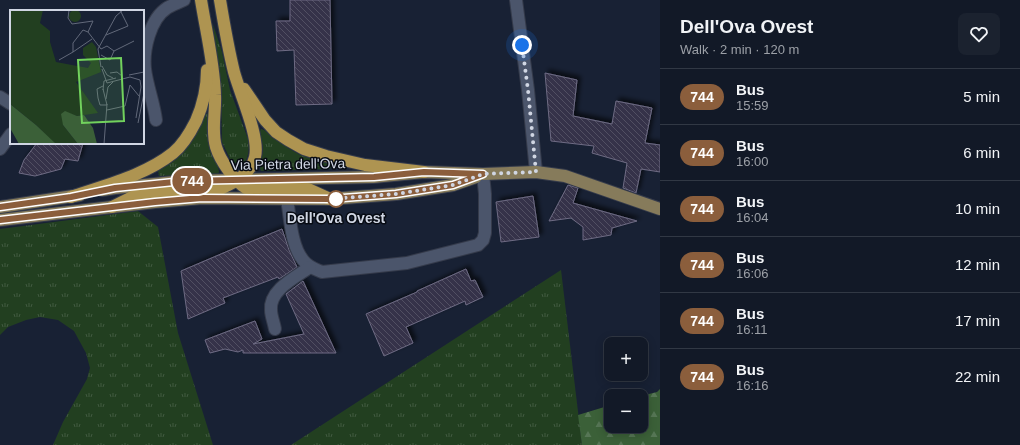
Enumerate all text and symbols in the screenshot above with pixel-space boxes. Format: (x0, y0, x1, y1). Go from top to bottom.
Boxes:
inset map (10, 10, 144, 144)
button: heart (958, 13, 1000, 55)
text: Dell'Ova Ovest (680, 16, 813, 37)
your location (512, 35, 532, 55)
text: Walk · 2 min · 120 m (680, 42, 799, 57)
text: Bus (736, 81, 764, 98)
text: 5 min (963, 88, 1000, 105)
text: 744 (690, 89, 714, 105)
text: 15:59 (736, 98, 769, 113)
text: Bus (736, 137, 764, 154)
text: 6 min (963, 144, 1000, 161)
text: 744 (690, 145, 714, 161)
text: 16:00 (736, 154, 769, 169)
street label: Via Pietra dell'Ova (231, 155, 346, 173)
line badge: 744 (169, 168, 215, 194)
text: 744 (180, 173, 204, 189)
marker: Dell'Ova Ovest (327, 190, 345, 208)
text: Bus (736, 193, 764, 210)
text: 10 min (955, 200, 1000, 217)
text: 744 (690, 201, 714, 217)
place label: Dell'Ova Ovest (287, 210, 385, 226)
text: 16:04 (736, 210, 769, 225)
text: Bus (736, 249, 764, 266)
text: 12 min (955, 256, 1000, 273)
text: 744 (690, 257, 714, 273)
text: 16:06 (736, 266, 769, 281)
text: Bus (736, 305, 764, 322)
text: 17 min (955, 312, 1000, 329)
text: 744 (690, 313, 714, 329)
text: 16:11 (736, 322, 768, 337)
map controls (604, 337, 648, 433)
button: + (604, 337, 648, 381)
text: Bus (736, 361, 764, 378)
text: 22 min (955, 368, 1000, 385)
text: 744 (690, 369, 714, 385)
text: 16:16 (736, 378, 769, 393)
button: − (604, 389, 648, 433)

